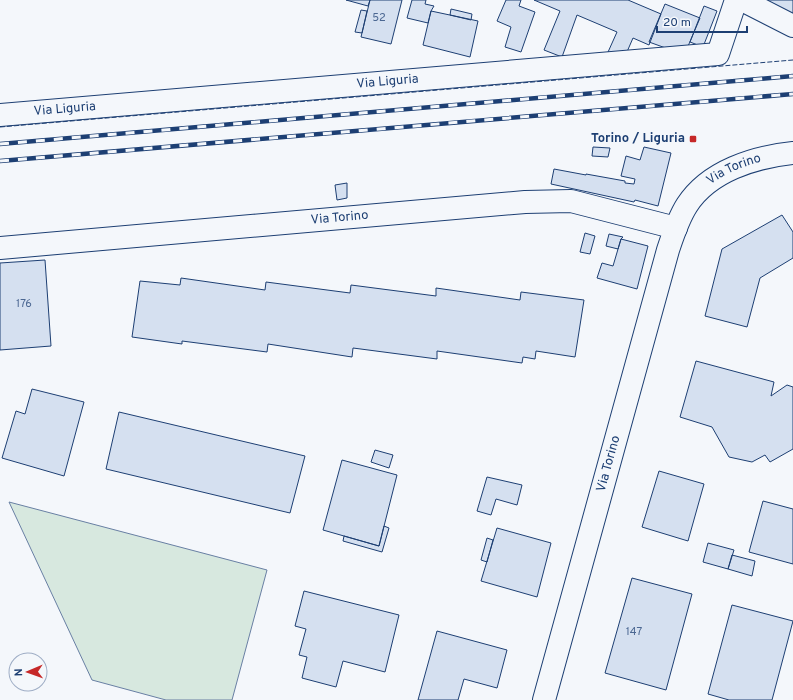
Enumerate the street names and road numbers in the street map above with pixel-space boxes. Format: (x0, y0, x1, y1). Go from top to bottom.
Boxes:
street label: Via Liguria (356, 71, 419, 93)
street label: Via Liguria (33, 99, 96, 120)
street label: Via Torino (704, 151, 763, 189)
street label: Via Torino (310, 208, 369, 229)
street label: Via Torino (594, 434, 624, 494)

